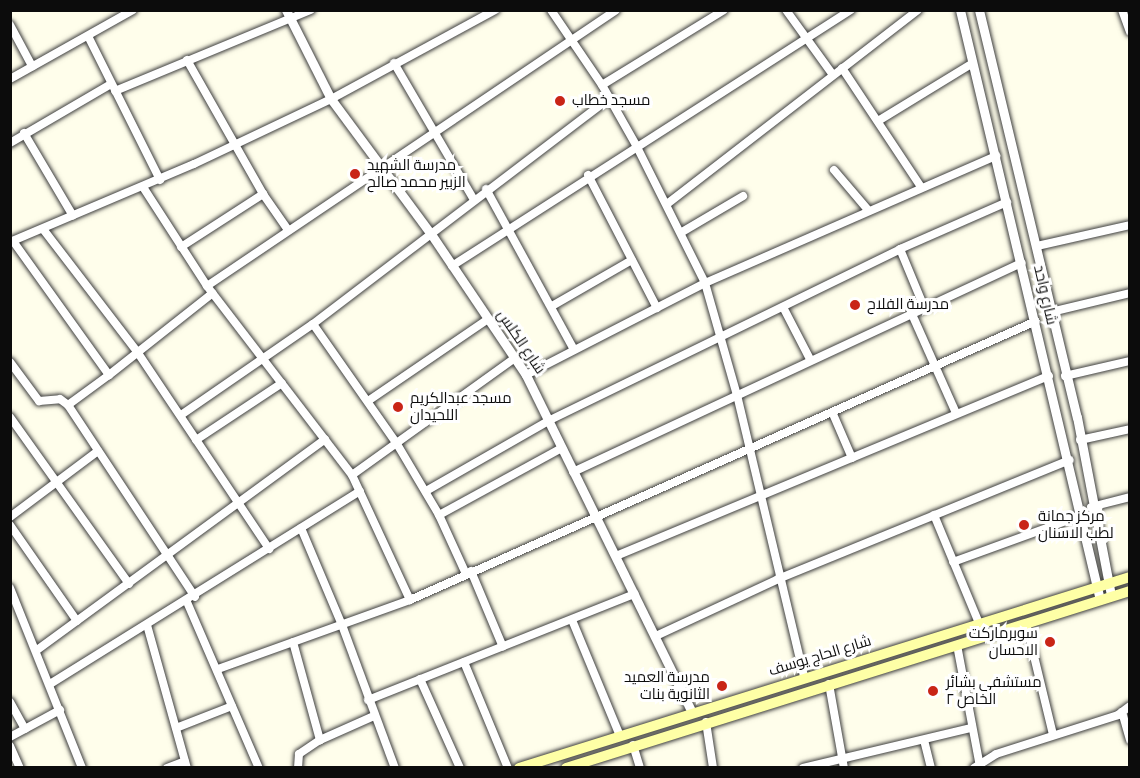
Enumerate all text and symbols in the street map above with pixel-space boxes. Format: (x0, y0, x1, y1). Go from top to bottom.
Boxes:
place label: مسجد خطاب (572, 92, 650, 110)
marker: مسجد خطاب (553, 94, 567, 108)
place label: مدرسة الشهيد الزبير محمد صالح (367, 156, 466, 191)
marker: مدرسة الشهيد الزبير محمد صالح (348, 167, 362, 181)
street label: شارع واحد (1029, 263, 1061, 327)
place label: مدرسة الفلاح (867, 296, 949, 314)
marker: مدرسة الفلاح (848, 298, 862, 312)
street label: شارع الكلس (493, 307, 549, 377)
place label: مسجد عبدالكريم اللحيدان (410, 389, 512, 424)
marker: مسجد عبدالكريم اللحيدان (391, 400, 405, 414)
place label: مركز جمانة لطب الاسنان (1038, 507, 1114, 542)
marker: مركز جمانة لطب الاسنان (1015, 516, 1033, 534)
place label: سوبرماركت الاحسان (969, 624, 1038, 659)
street label: شارع الحاج يوسف (767, 632, 873, 680)
marker: سوبرماركت الاحسان (1043, 635, 1057, 649)
place label: مدرسة العميد الثانوية بنات (624, 668, 710, 703)
place label: مستشفى بشائر الخاص ٢ (946, 673, 1042, 708)
marker: مدرسة العميد الثانوية بنات (715, 679, 729, 693)
marker: مستشفى بشائر الخاص ٢ (924, 682, 942, 700)

